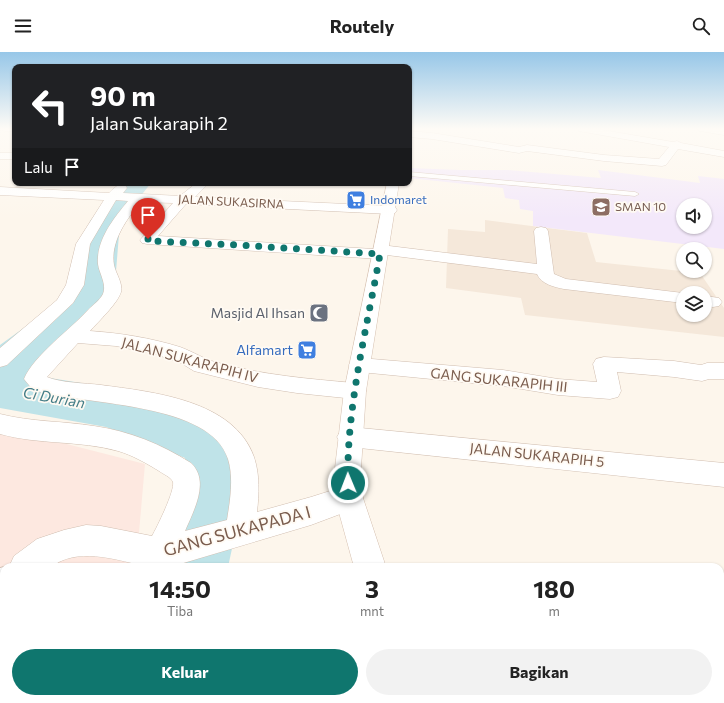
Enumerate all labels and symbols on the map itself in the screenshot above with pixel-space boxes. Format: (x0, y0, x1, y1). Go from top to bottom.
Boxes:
supermarket icon: Indomaret (345, 189, 367, 211)
street label: JALAN SUKASIRNA (178, 191, 284, 212)
place label: Indomaret (370, 192, 427, 206)
school or university icon: SMAN 10 (590, 196, 612, 218)
pin (131, 198, 165, 239)
place label: SMAN 10 (615, 199, 666, 213)
mosque icon: Masjid Al Ihsan (308, 302, 330, 324)
place label: Masjid Al Ihsan (211, 304, 305, 321)
street label: JALAN SUKARAPIH IV (120, 333, 261, 386)
supermarket icon: Alfamart (296, 339, 318, 361)
place label: Alfamart (236, 341, 293, 358)
street label: GANG SUKARAPIH III (430, 364, 568, 395)
water label: Ci Durian (22, 383, 87, 411)
street label: JALAN SUKARAPIH 5 (469, 439, 605, 470)
position arrow (327, 462, 369, 504)
street label: GANG SUKAPADA I (161, 501, 313, 560)

